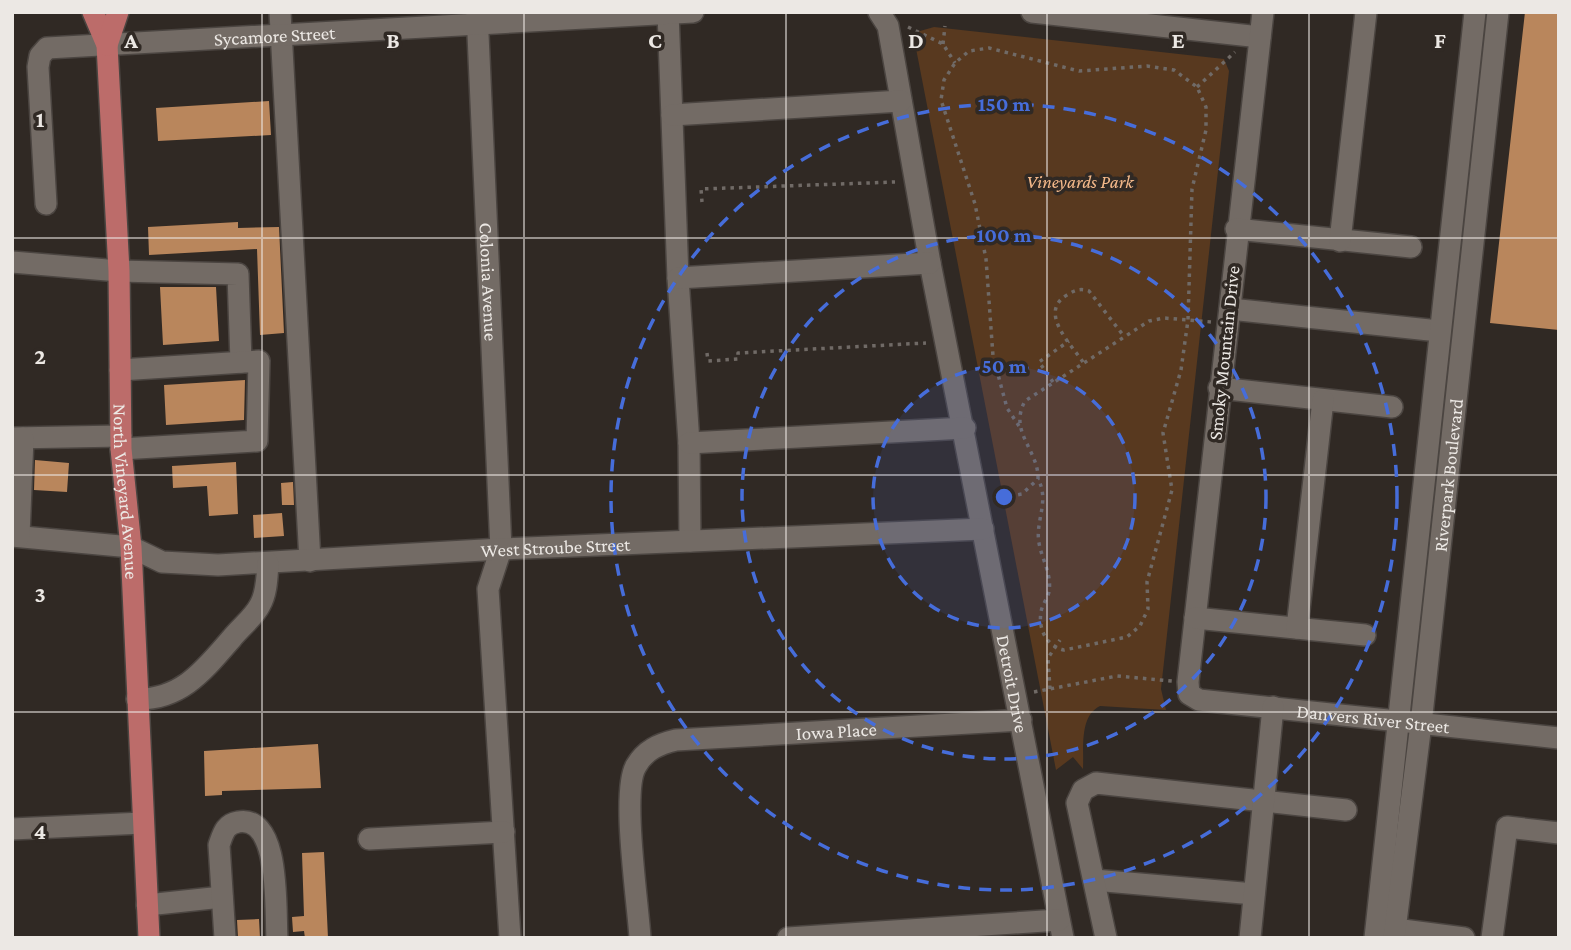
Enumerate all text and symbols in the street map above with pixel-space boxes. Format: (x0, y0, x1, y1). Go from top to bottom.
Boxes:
street label: Sycamore Street (213, 21, 337, 49)
text: A (123, 27, 138, 53)
text: B (386, 27, 400, 53)
text: C (648, 27, 662, 53)
text: D (908, 27, 924, 53)
text: E (1171, 27, 1185, 53)
text: F (1434, 27, 1446, 53)
text: 150 m (978, 92, 1031, 116)
text: 1 (36, 106, 45, 132)
park label: Vineyards Park (1027, 171, 1134, 192)
street label: Colonia Avenue (476, 222, 502, 341)
text: 100 m (976, 223, 1032, 247)
street label: Smoky Mountain Drive (1204, 265, 1244, 441)
text: 2 (34, 343, 46, 369)
text: 50 m (982, 354, 1027, 378)
street label: Riverpark Boulevard (1429, 397, 1467, 553)
street label: North Vineyard Avenue (110, 404, 143, 580)
centre of rings (992, 485, 1016, 509)
street label: West Stroube Street (480, 533, 631, 561)
text: 3 (34, 581, 46, 607)
street label: Detroit Drive (993, 633, 1033, 734)
street label: Danvers River Street (1296, 700, 1451, 737)
street label: Iowa Place (795, 718, 877, 744)
text: 4 (34, 818, 46, 844)

